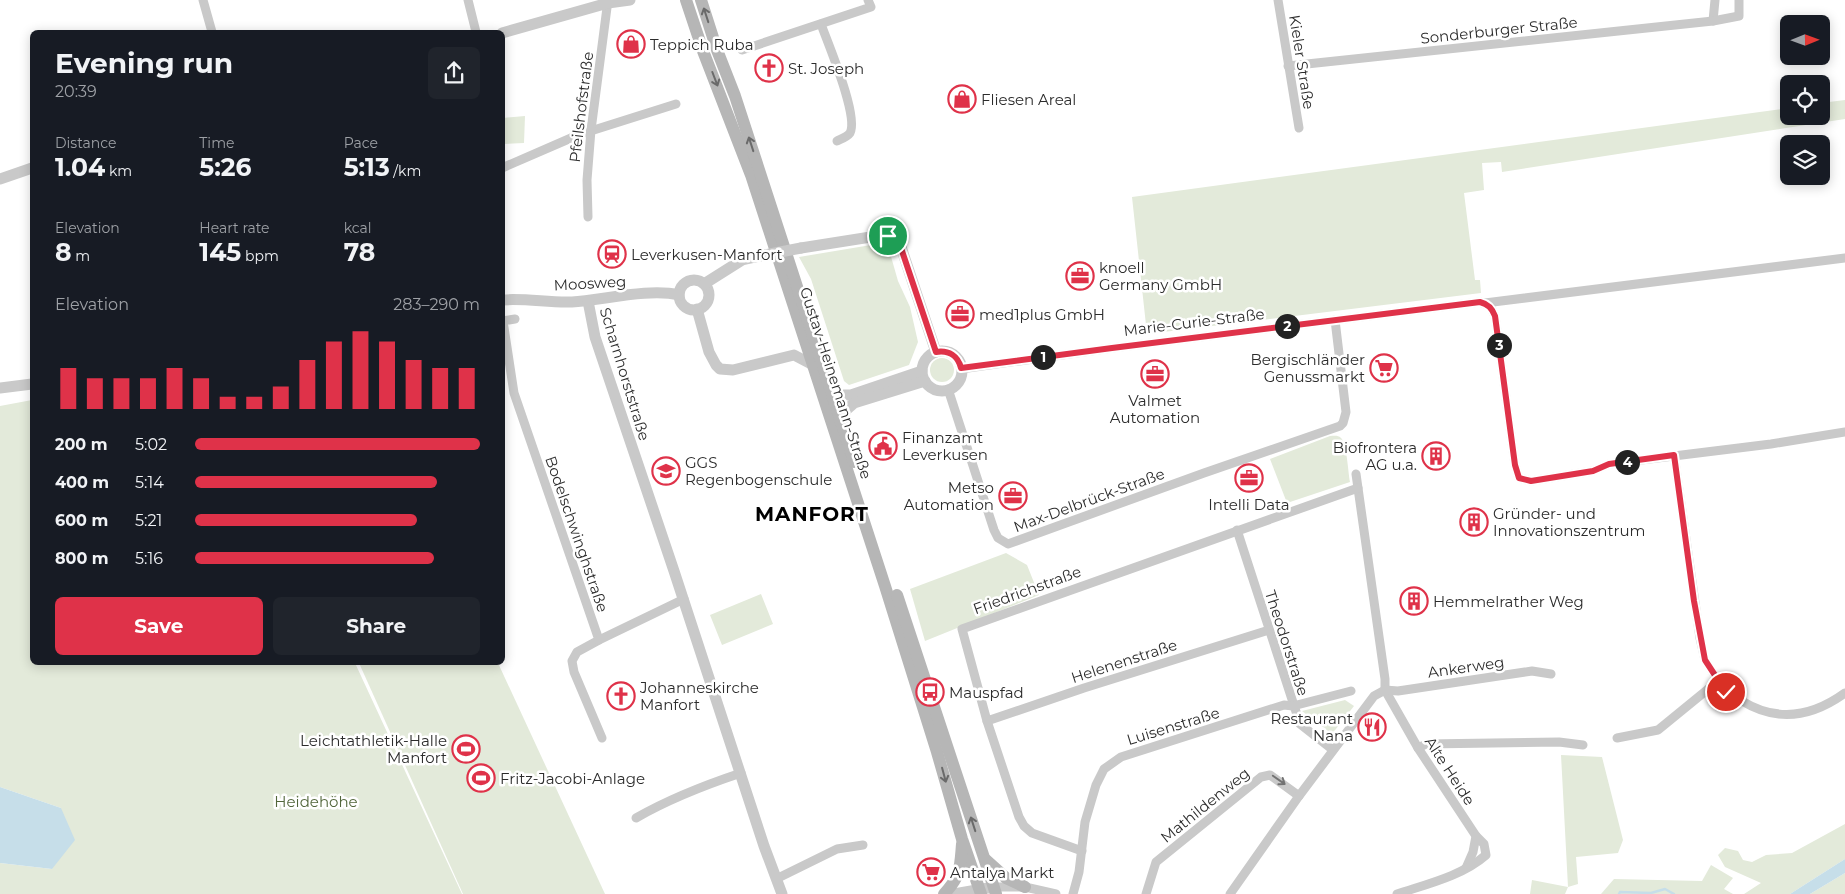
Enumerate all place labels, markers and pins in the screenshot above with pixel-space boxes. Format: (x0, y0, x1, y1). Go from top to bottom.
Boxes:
shop icon: Teppich Ruba (616, 29, 646, 59)
place label: Teppich Ruba (650, 35, 754, 54)
church icon: St. Joseph (754, 53, 784, 83)
place label: St. Joseph (788, 59, 864, 78)
shop icon: Fliesen Areal (947, 84, 977, 114)
place label: Fliesen Areal (981, 90, 1076, 109)
pin (867, 215, 909, 257)
station icon: Leverkusen-Manfort (597, 239, 627, 269)
place label: Leverkusen-Manfort (631, 245, 783, 264)
place label: knoell Germany GmbH (1099, 258, 1222, 294)
office icon: knoell Germany GmbH (1065, 261, 1095, 291)
office icon: med1plus GmbH (945, 299, 975, 329)
place label: med1plus GmbH (979, 305, 1105, 324)
pin: 2 (1274, 314, 1300, 338)
pin: 3 (1486, 332, 1512, 358)
pin: 1 (1030, 344, 1056, 370)
place label: Bergischländer Genussmarkt (1250, 350, 1365, 386)
supermarket icon: Bergischländer Genussmarkt (1369, 353, 1399, 383)
office icon: Valmet Automation (1140, 359, 1170, 389)
place label: Valmet Automation (1110, 391, 1200, 427)
place label: Finanzamt Leverkusen (902, 428, 988, 464)
public building icon: Finanzamt Leverkusen (868, 431, 898, 461)
place label: Biofrontera AG u.a. (1333, 438, 1417, 474)
building icon: Biofrontera AG u.a. (1421, 441, 1451, 471)
pin: 4 (1614, 450, 1640, 474)
place label: GGS Regenbogenschule (685, 453, 832, 489)
school or university icon: GGS Regenbogenschule (651, 456, 681, 486)
office icon: Intelli Data (1234, 463, 1264, 493)
place label: Metso Automation (904, 478, 994, 514)
office icon: Metso Automation (998, 481, 1028, 511)
place label: Intelli Data (1208, 495, 1290, 514)
place label: Gründer- und Innovationszentrum (1493, 504, 1646, 540)
building icon: Gründer- und Innovationszentrum (1459, 507, 1489, 537)
building icon: Hemmelrather Weg (1399, 586, 1429, 616)
place label: Hemmelrather Weg (1433, 592, 1584, 611)
pin (1705, 671, 1747, 713)
bus stop icon: Mauspfad (915, 677, 945, 707)
place label: Johanneskirche Manfort (639, 678, 759, 714)
church icon: Johanneskirche Manfort (606, 681, 636, 711)
place label: Mauspfad (949, 683, 1024, 702)
place label: Restaurant Nana (1271, 709, 1353, 745)
restaurant icon: Restaurant Nana (1357, 712, 1387, 742)
place label: Leichtathletik-Halle Manfort (300, 731, 447, 767)
sports icon: Leichtathletik-Halle Manfort (451, 734, 481, 764)
sports icon: Fritz-Jacobi-Anlage (466, 763, 496, 793)
place label: Fritz-Jacobi-Anlage (500, 769, 645, 788)
supermarket icon: Antalya Markt (916, 857, 946, 887)
place label: Antalya Markt (950, 863, 1054, 882)

